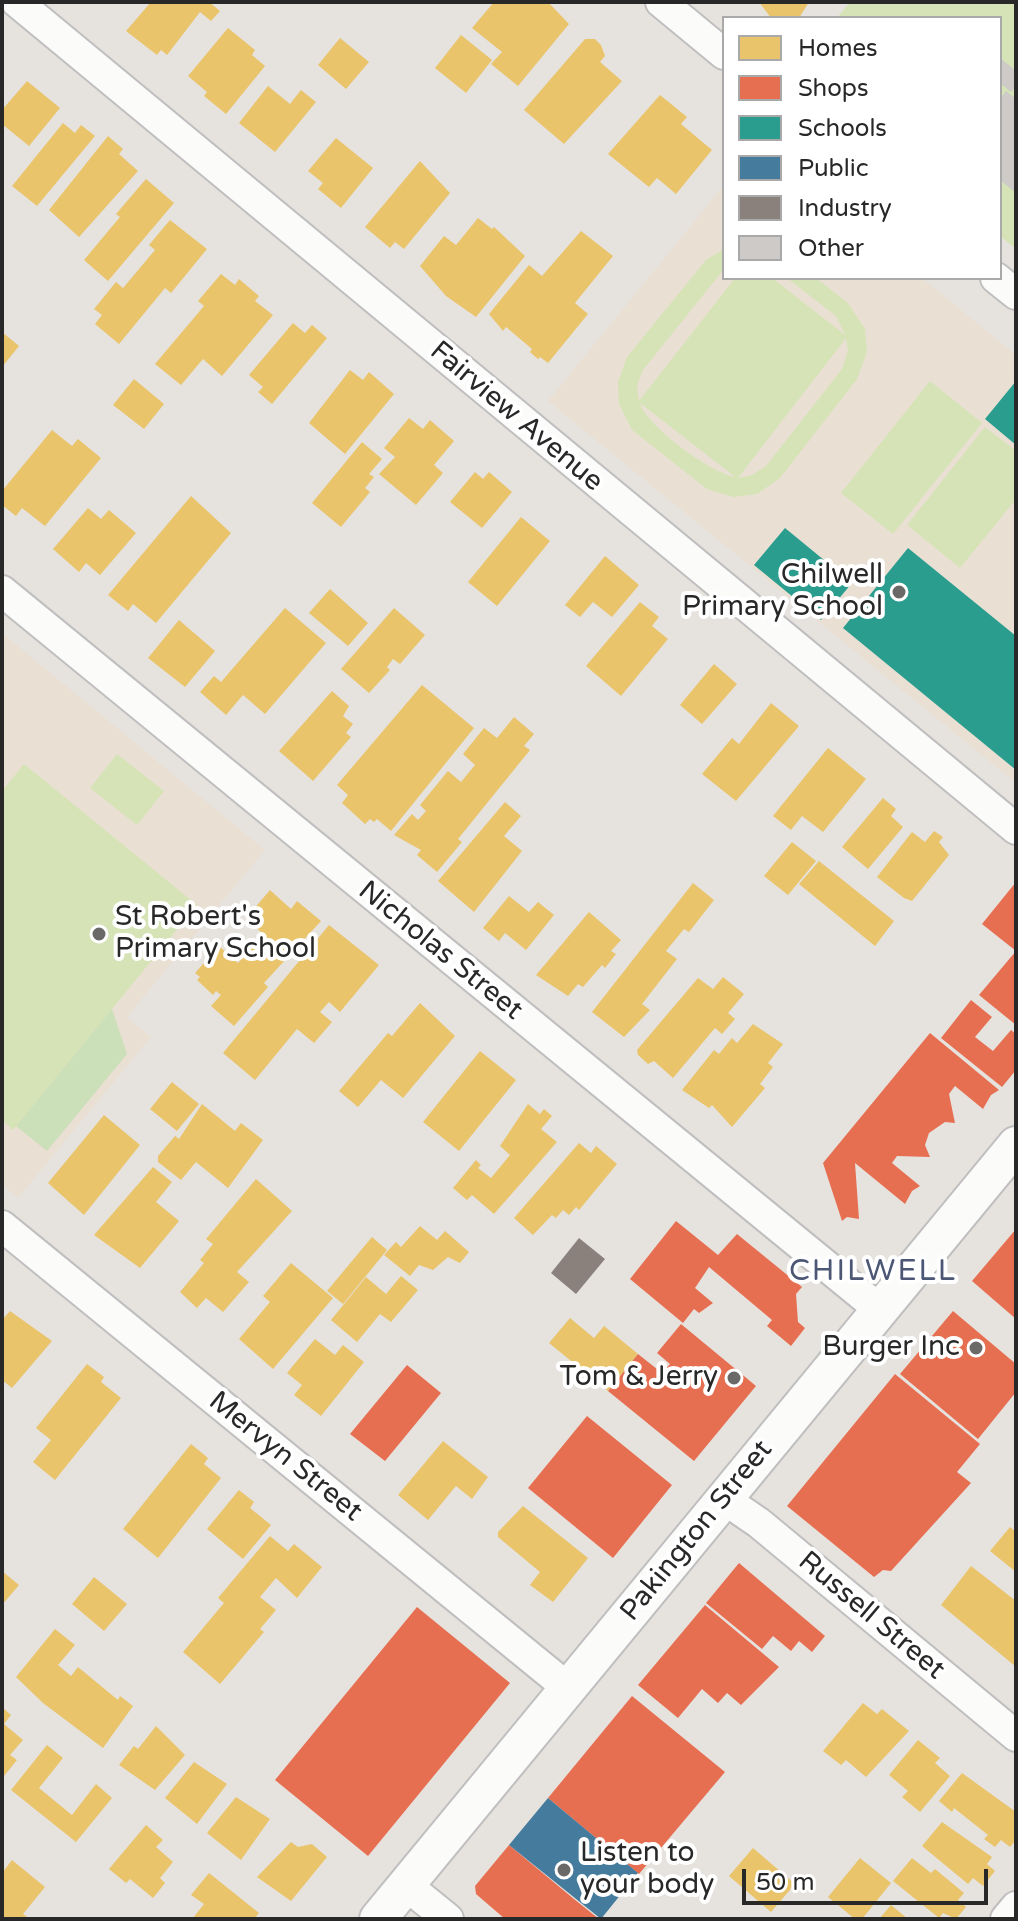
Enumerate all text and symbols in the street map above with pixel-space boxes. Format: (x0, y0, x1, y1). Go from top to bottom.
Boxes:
legend (722, 16, 1002, 280)
text: Homes (798, 34, 878, 63)
text: Shops (798, 74, 868, 103)
text: Schools (798, 114, 887, 143)
text: Public (798, 154, 868, 183)
text: Industry (798, 194, 892, 223)
text: Other (798, 234, 864, 263)
street label: Fairview Avenue (423, 335, 609, 499)
place label: Chilwell Primary School (682, 559, 883, 625)
marker: Chilwell Primary School (890, 583, 908, 601)
street label: Nicholas Street (351, 874, 529, 1028)
place label: St Robert's Primary School (115, 901, 316, 967)
marker: St Robert's Primary School (90, 925, 108, 943)
district label: CHILWELL (789, 1254, 957, 1290)
place label: Burger Inc (822, 1331, 960, 1365)
marker: Burger Inc (967, 1339, 985, 1357)
place label: Tom & Jerry (560, 1361, 718, 1395)
marker: Tom & Jerry (725, 1369, 743, 1387)
street label: Mervyn Street (202, 1385, 368, 1529)
street label: Pakington Street (614, 1434, 780, 1628)
street label: Russell Street (791, 1545, 951, 1687)
place label: Listen to your body (580, 1837, 714, 1903)
scale bar (746, 1853, 992, 1903)
marker: Listen to your body (555, 1861, 573, 1879)
text: 50 m (756, 1868, 814, 1897)

